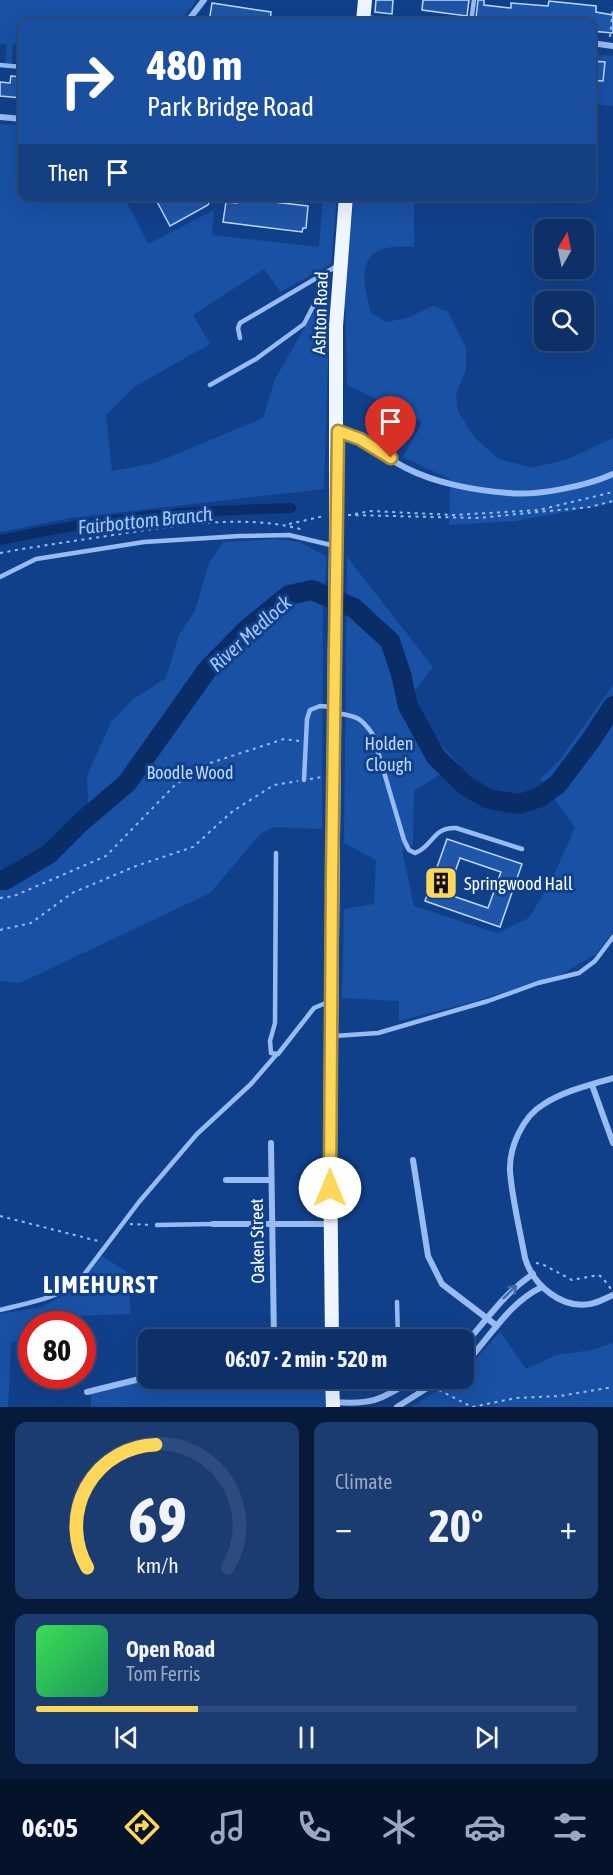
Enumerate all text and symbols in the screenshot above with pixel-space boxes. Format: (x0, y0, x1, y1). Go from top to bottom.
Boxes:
text: 480 m (147, 41, 242, 89)
icon: right (48, 42, 126, 120)
text: Park Bridge Road (147, 91, 314, 122)
icon: arrive (101, 156, 134, 189)
text: Then (48, 160, 89, 186)
north arrow (534, 219, 594, 279)
map controls (534, 219, 594, 351)
street label: Ashton Road (308, 271, 332, 355)
button: search (534, 291, 594, 351)
pin (365, 396, 416, 458)
icon: arrive (374, 405, 407, 438)
water label: Fairbottom Branch (77, 501, 214, 538)
water label: River Medlock (204, 590, 296, 676)
park label: Holden Clough (365, 733, 413, 775)
park label: Boodle Wood (146, 762, 234, 783)
building icon: Springwood Hall (423, 865, 459, 901)
place label: Springwood Hall (464, 873, 573, 894)
position arrow (298, 1156, 362, 1220)
street label: Oaken Street (246, 1198, 268, 1284)
district label: LIMEHURST (43, 1271, 159, 1298)
one-way arrow (502, 1284, 517, 1299)
speed limit sign: 80 (18, 1311, 96, 1389)
text: 06:07 · 2 min · 520 m (225, 1346, 387, 1372)
text: Climate (335, 1470, 392, 1493)
text: 69 (128, 1484, 186, 1555)
text: 20° (429, 1500, 483, 1552)
text: − (335, 1508, 352, 1546)
text: + (560, 1508, 577, 1546)
text: km/h (136, 1553, 178, 1578)
text: Open Road (126, 1636, 215, 1662)
text: Tom Ferris (126, 1662, 200, 1685)
icon: previous (110, 1721, 143, 1754)
icon: pause (290, 1721, 323, 1754)
icon: next (470, 1721, 503, 1754)
icon: directions (121, 1806, 163, 1848)
icon: music (207, 1806, 249, 1848)
icon: phone (293, 1806, 335, 1848)
icon: climate (378, 1806, 420, 1848)
icon: car (464, 1806, 506, 1848)
icon: filters (549, 1806, 591, 1848)
text: 06:05 (22, 1812, 78, 1843)

